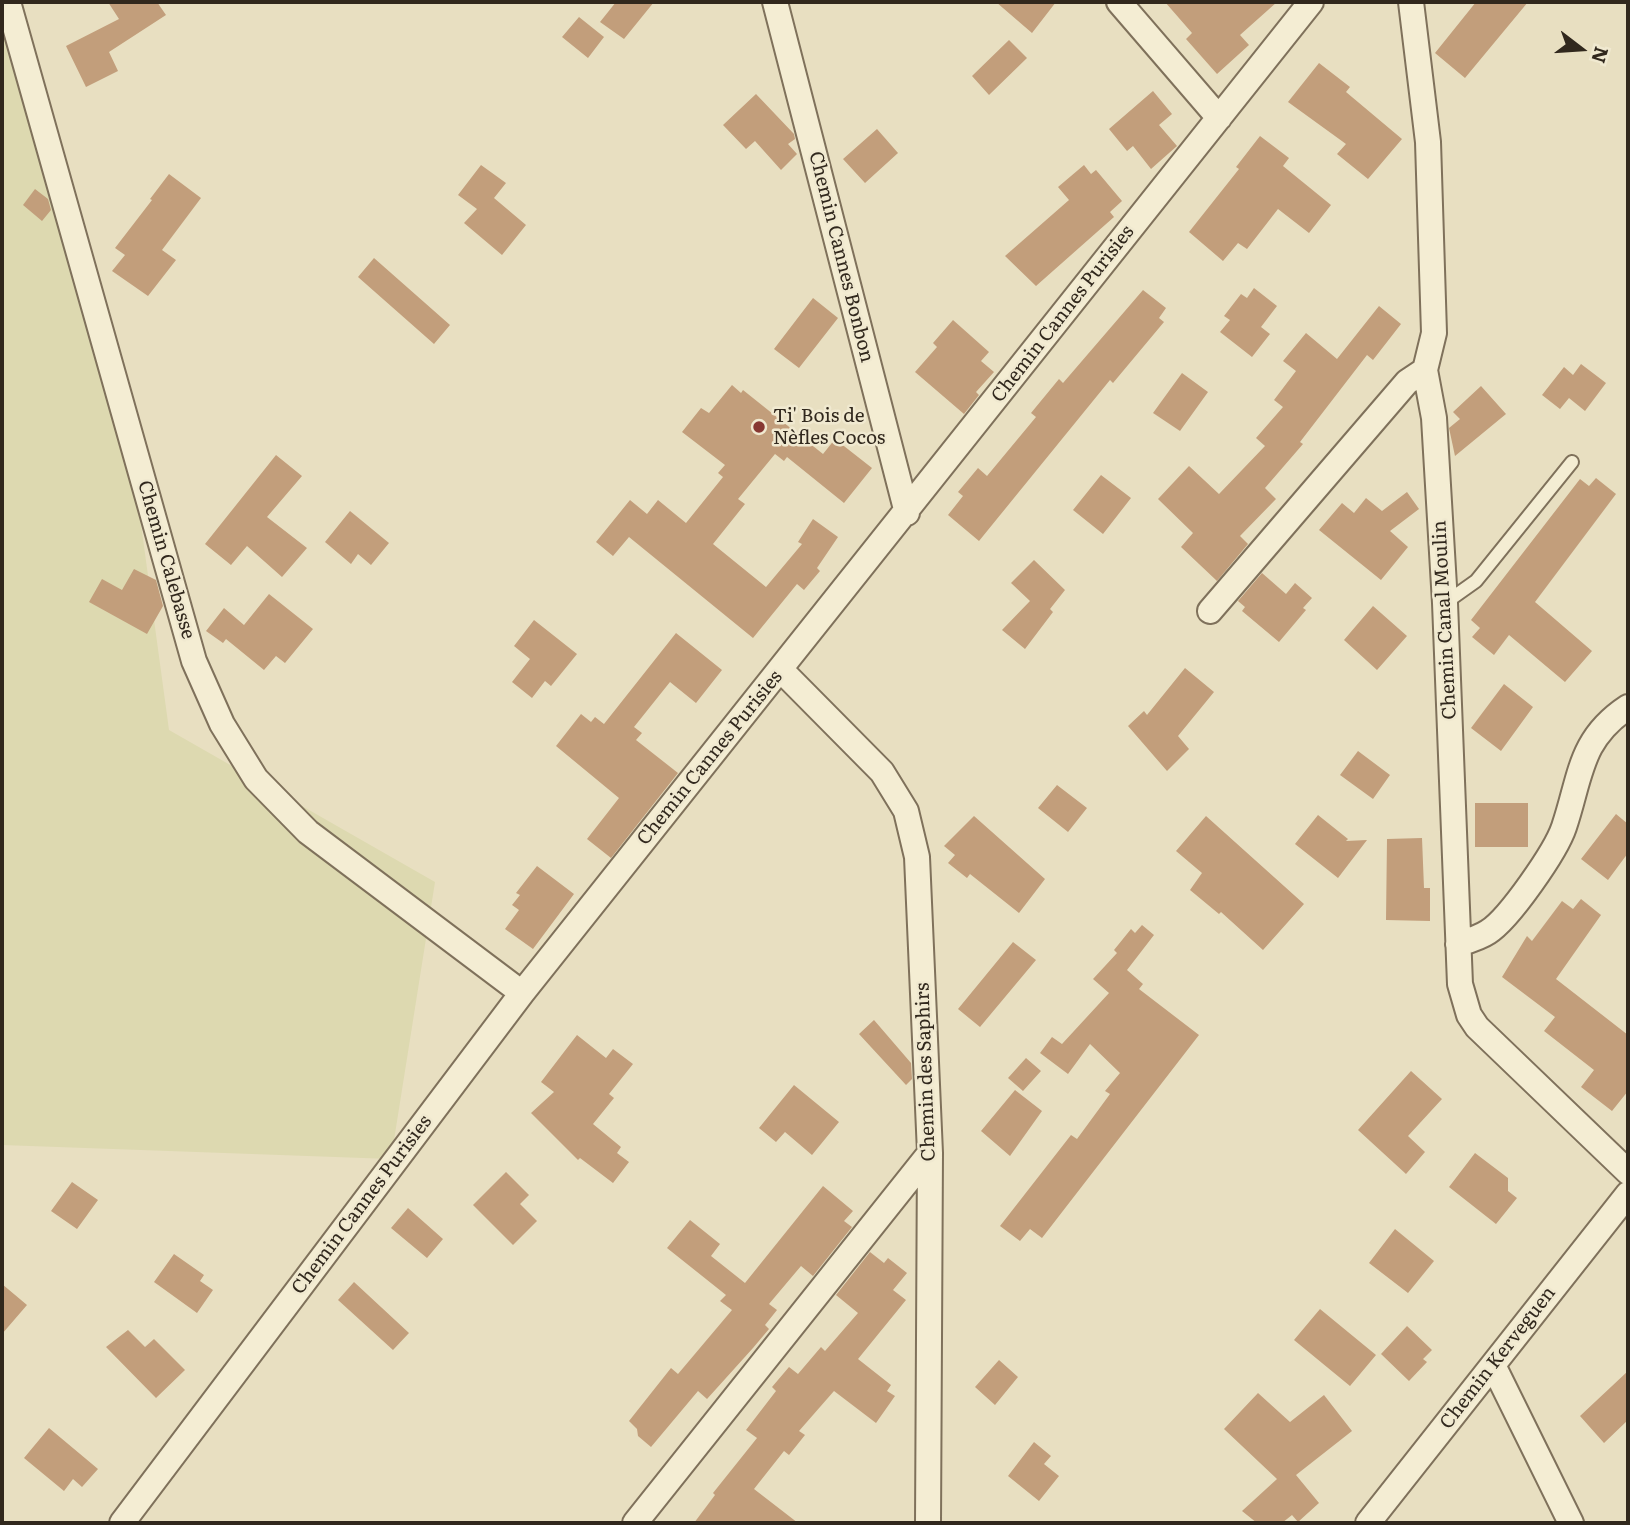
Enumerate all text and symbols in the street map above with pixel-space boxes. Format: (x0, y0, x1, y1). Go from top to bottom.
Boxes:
north arrow (1546, 14, 1616, 84)
text: N (1585, 43, 1617, 67)
street label: Chemin Cannes Bonbon (804, 149, 878, 365)
street label: Chemin Cannes Purisies (987, 221, 1139, 407)
place label: Ti' Bois de Nèfles Cocos (773, 405, 885, 449)
marker: Ti' Bois de Nèfles Cocos (751, 419, 767, 435)
street label: Chemin Calebasse (132, 478, 200, 642)
street label: Chemin Canal Moulin (1428, 520, 1462, 720)
street label: Chemin Cannes Purisies (632, 666, 788, 850)
street label: Chemin des Saphirs (911, 982, 941, 1162)
street label: Chemin Cannes Purisies (287, 1111, 437, 1299)
street label: Chemin Kerveguen (1435, 1282, 1561, 1434)

